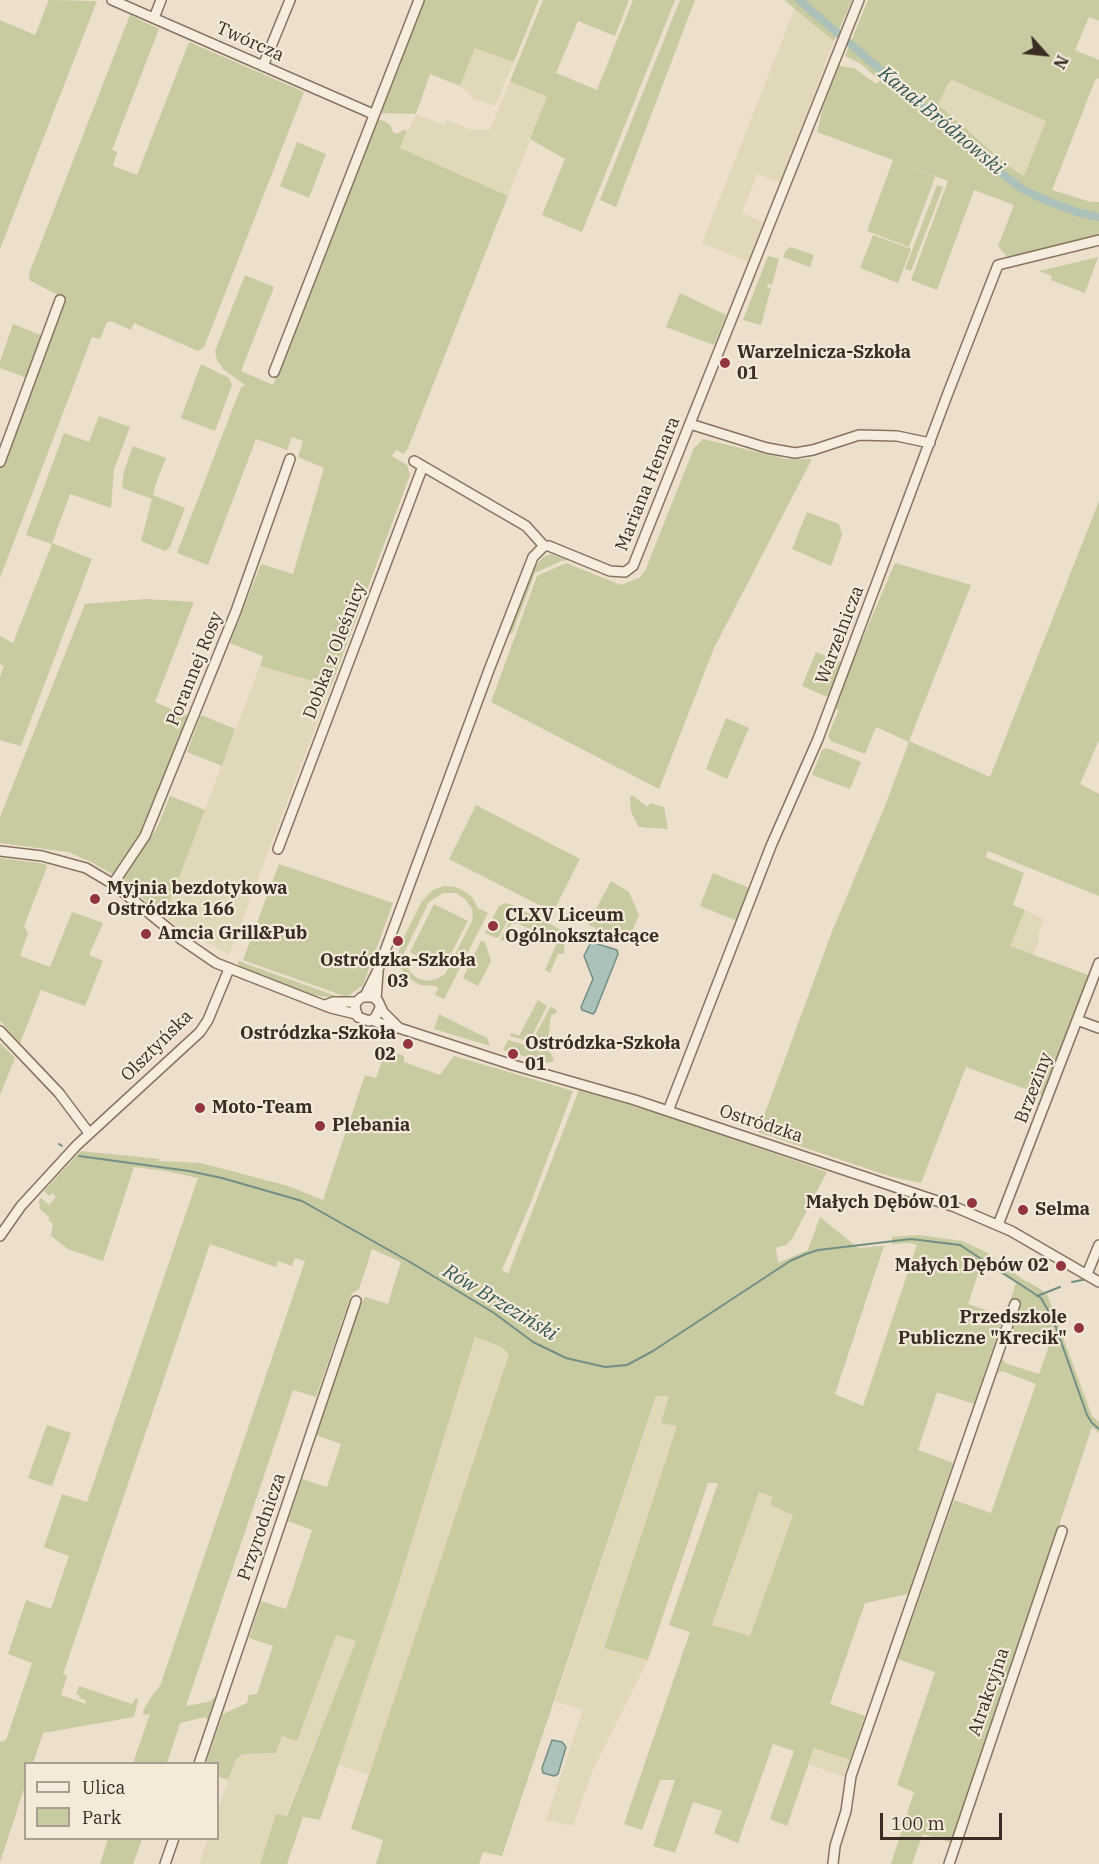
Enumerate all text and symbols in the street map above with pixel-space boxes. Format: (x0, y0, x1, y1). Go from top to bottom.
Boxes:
street label: Twórcza (213, 17, 287, 67)
north arrow (1015, 24, 1075, 84)
text: N (1049, 52, 1073, 72)
water label: Kanał Bródnowski (873, 62, 1009, 180)
place label: Warzelnicza-Szkoła 01 (737, 342, 911, 385)
marker: Warzelnicza-Szkoła 01 (718, 356, 732, 370)
street label: Mariana Hemara (611, 414, 685, 554)
street label: Dobka z Oleśnicy (299, 580, 371, 722)
street label: Warzelnicza (811, 583, 869, 687)
street label: Porannej Rosy (162, 609, 228, 729)
place label: Myjnia bezdotykowa Ostródzka 166 (107, 878, 288, 920)
marker: Myjnia bezdotykowa Ostródzka 166 (88, 892, 102, 906)
place label: CLXV Liceum Ogólnokształcące (505, 905, 659, 948)
marker: CLXV Liceum Ogólnokształcące (486, 919, 500, 933)
place label: Amcia Grill&Pub (158, 923, 307, 945)
marker: Amcia Grill&Pub (139, 927, 153, 941)
marker: Ostródzka-Szkoła 03 (391, 934, 405, 948)
place label: Ostródzka-Szkoła 03 (320, 950, 476, 992)
street label: Olsztyńska (117, 1006, 197, 1086)
place label: Ostródzka-Szkoła 02 (240, 1023, 396, 1066)
place label: Ostródzka-Szkoła 01 (525, 1033, 681, 1076)
marker: Ostródzka-Szkoła 02 (401, 1037, 415, 1051)
marker: Ostródzka-Szkoła 01 (506, 1047, 520, 1061)
street label: Brzeziny (1011, 1049, 1057, 1127)
place label: Moto-Team (212, 1097, 313, 1119)
street label: Ostródzka (716, 1100, 806, 1148)
marker: Moto-Team (193, 1101, 207, 1115)
place label: Plebania (332, 1115, 410, 1137)
marker: Plebania (313, 1119, 327, 1133)
place label: Małych Dębów 01 (806, 1192, 960, 1214)
marker: Małych Dębów 01 (965, 1196, 979, 1210)
place label: Selma (1035, 1199, 1090, 1221)
marker: Selma (1016, 1203, 1030, 1217)
place label: Małych Dębów 02 (895, 1255, 1049, 1277)
water label: Rów Brzeziński (438, 1259, 562, 1347)
marker: Małych Dębów 02 (1054, 1259, 1068, 1273)
place label: Przedszkole Publiczne "Krecik" (898, 1307, 1067, 1350)
marker: Przedszkole Publiczne "Krecik" (1072, 1321, 1086, 1335)
street label: Przyrodnicza (233, 1470, 291, 1584)
street label: Atrakcyjna (964, 1645, 1014, 1739)
legend (24, 1762, 219, 1840)
text: Ulica (82, 1776, 125, 1799)
scale bar (883, 1801, 1004, 1839)
text: Park (82, 1806, 121, 1829)
text: 100 m (891, 1812, 945, 1835)

